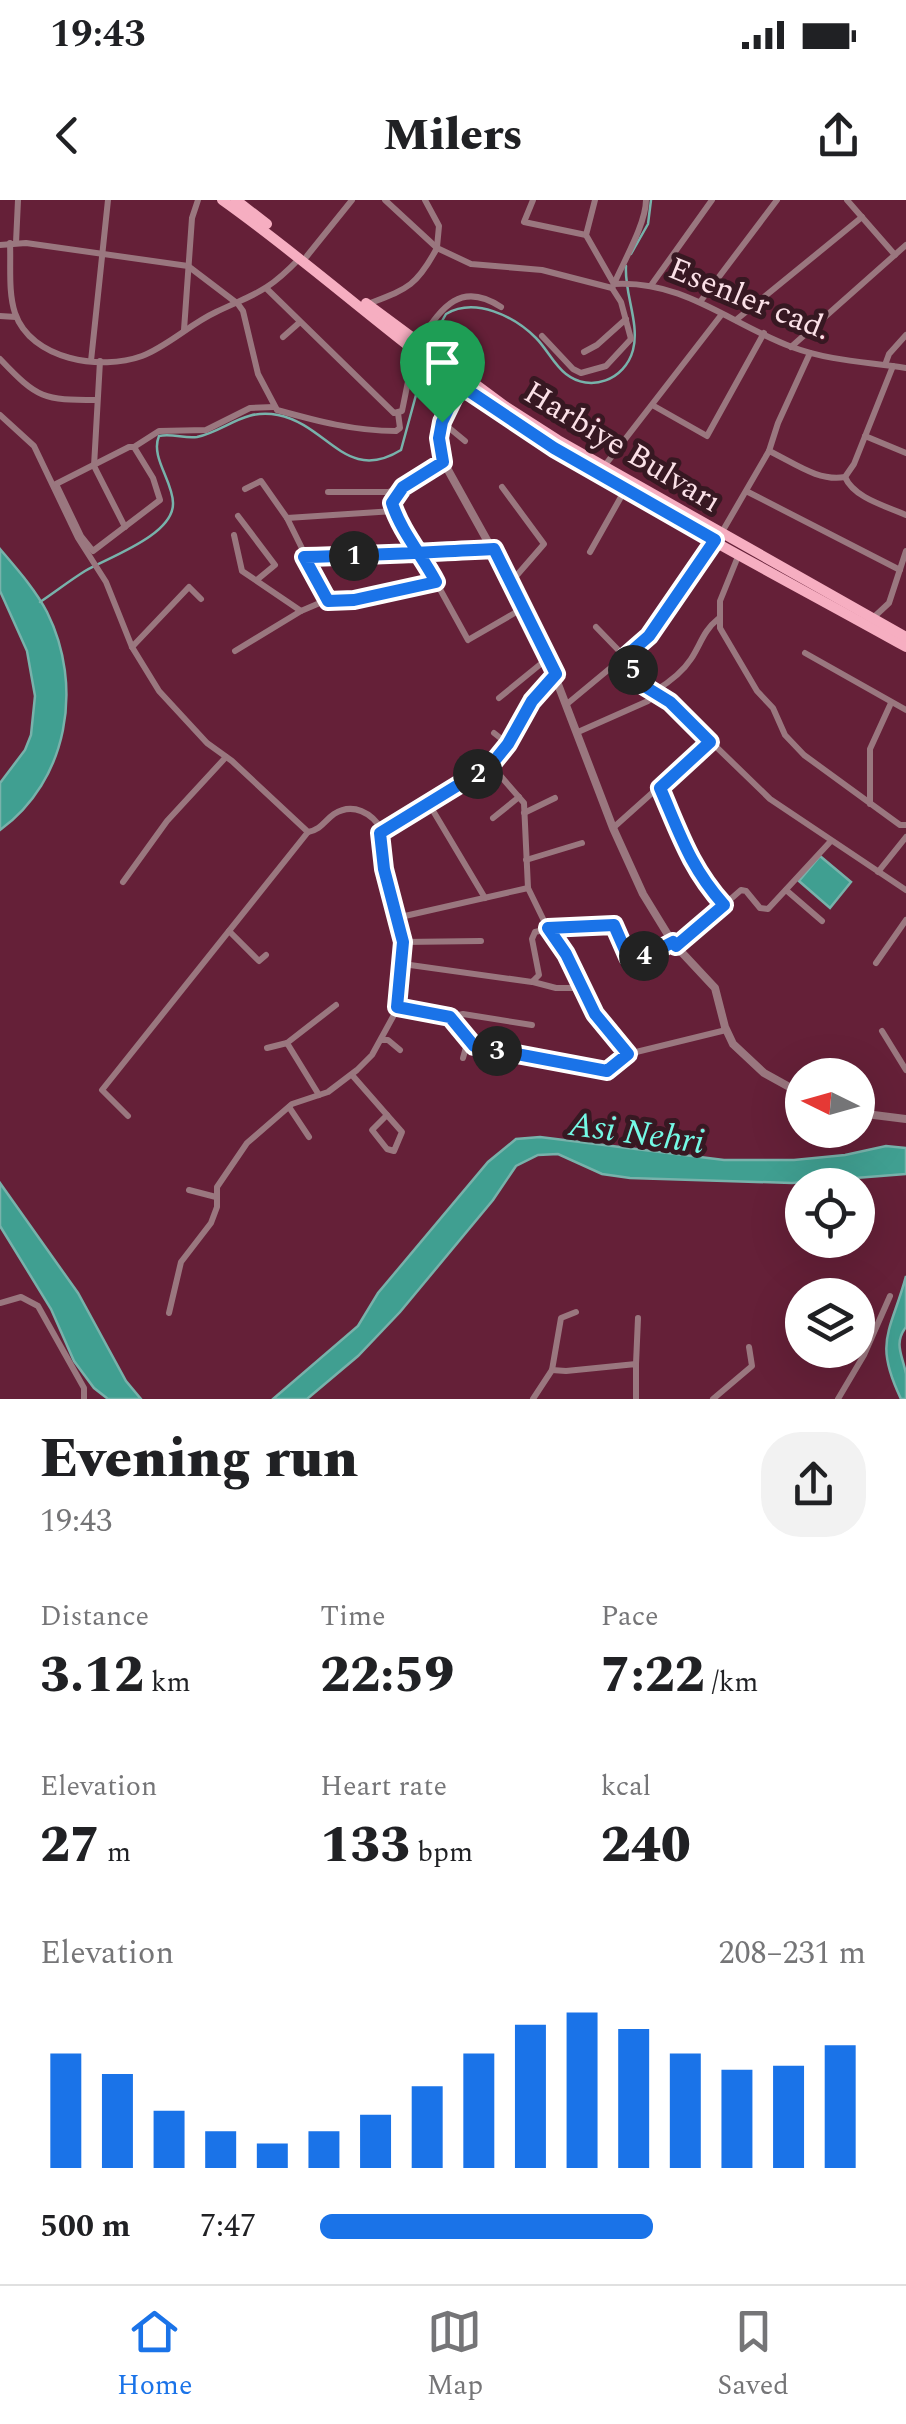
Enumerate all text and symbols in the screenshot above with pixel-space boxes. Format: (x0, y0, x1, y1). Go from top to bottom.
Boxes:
text: 19:43 (50, 6, 145, 64)
text: Milers (383, 101, 523, 170)
icon: back (40, 108, 95, 163)
icon: share (811, 108, 866, 163)
street label: Esenler cad. (661, 245, 838, 354)
pin (400, 320, 485, 423)
icon: arrive (415, 335, 470, 390)
street label: Harbiye Bulvarı (514, 369, 731, 526)
pin: 1 (329, 531, 379, 581)
text: 1 (346, 534, 362, 577)
pin: 5 (608, 645, 658, 695)
text: 5 (625, 648, 641, 691)
pin: 2 (453, 749, 503, 799)
text: 2 (470, 752, 486, 795)
pin: 4 (619, 931, 669, 981)
text: 4 (636, 934, 652, 977)
pin: 3 (472, 1026, 522, 1076)
text: 3 (489, 1029, 505, 1072)
north arrow (785, 1058, 875, 1148)
map controls (785, 1058, 875, 1368)
water label: Asi Nehri (565, 1098, 708, 1169)
button: locate (785, 1168, 875, 1258)
button: layers (785, 1278, 875, 1368)
text: Evening run (40, 1418, 358, 1501)
button: share (761, 1432, 866, 1537)
text: 19:43 (40, 1497, 112, 1546)
text: Distance (40, 1595, 149, 1638)
text: Time (320, 1595, 386, 1638)
text: Pace (601, 1595, 659, 1638)
text: 3.12 (40, 1638, 144, 1714)
text: 22:59 (320, 1638, 454, 1714)
text: 7:22 (601, 1638, 705, 1714)
text: km (144, 1661, 191, 1704)
text: /km (705, 1661, 758, 1704)
text: Elevation (40, 1765, 157, 1808)
text: Heart rate (320, 1765, 447, 1808)
text: kcal (601, 1765, 651, 1808)
text: 27 (40, 1808, 100, 1884)
text: 133 (320, 1808, 410, 1884)
text: 240 (601, 1808, 691, 1884)
text: m (100, 1831, 131, 1874)
text: bpm (410, 1831, 473, 1874)
text: Elevation (40, 1929, 174, 1978)
text: 208–231 m (718, 1929, 866, 1978)
text: 500 m (40, 2202, 131, 2251)
text: 7:47 (200, 2202, 256, 2251)
tab: Home (117, 2304, 193, 2407)
tab: Map (427, 2304, 483, 2407)
tab: Saved (717, 2304, 789, 2407)

